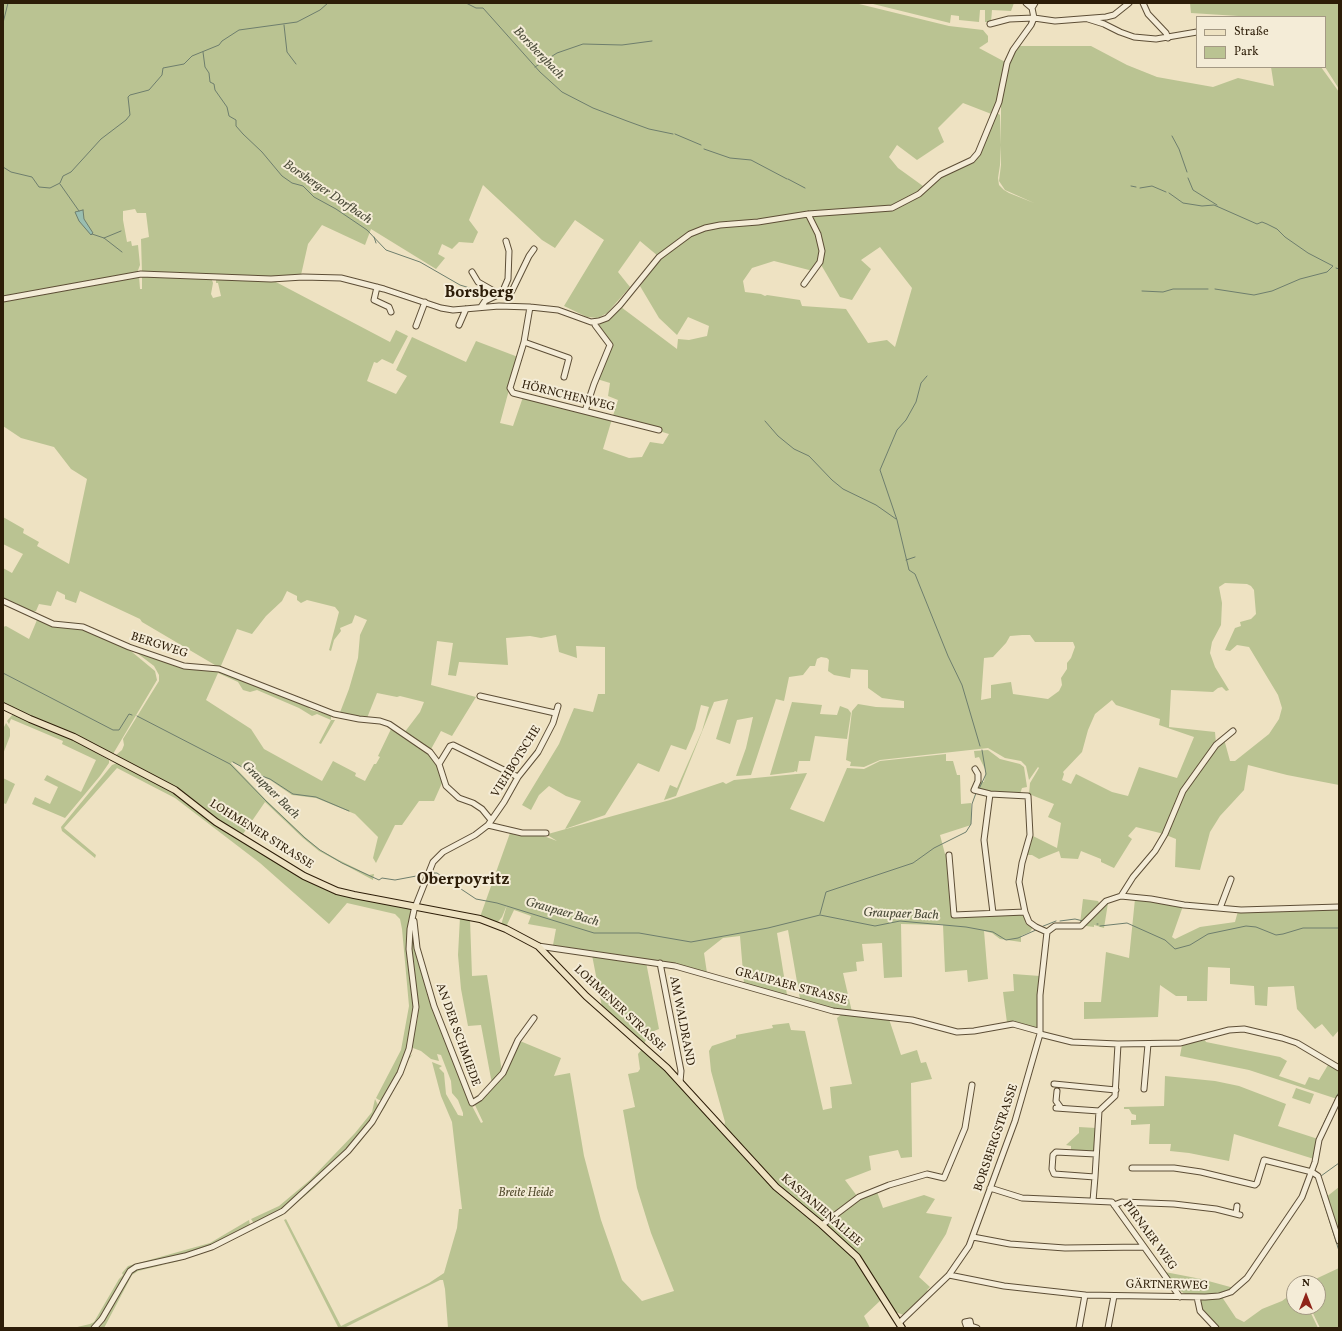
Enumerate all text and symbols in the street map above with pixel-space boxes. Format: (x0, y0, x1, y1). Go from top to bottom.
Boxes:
legend (1196, 16, 1326, 68)
text: Straße (1234, 24, 1269, 40)
water label: Borsbergbach (509, 25, 567, 83)
text: Park (1234, 44, 1259, 60)
water label: Borsberger Dorfbach (280, 158, 374, 228)
district label: Borsberg (445, 284, 513, 304)
street label: HÖRNCHENWEG (520, 378, 616, 416)
street label: BERGWEG (129, 630, 189, 662)
street label: VIEHBOTSCHE (489, 723, 545, 801)
water label: Graupaer Bach (238, 759, 302, 823)
street label: LOHMENER STRASSE (206, 797, 316, 873)
district label: Oberpoyritz (417, 871, 509, 891)
water label: Graupaer Bach (524, 895, 600, 931)
water label: Graupaer Bach (863, 906, 939, 924)
street label: LOHMENER STRASSE (570, 963, 668, 1055)
street label: GRAUPAER STRASSE (733, 965, 849, 1009)
street label: AM WALDRAND (665, 975, 697, 1067)
street label: AN DER SCHMIEDE (432, 982, 482, 1088)
street label: BORSBERGSTRASSE (972, 1082, 1022, 1194)
street label: KASTANIENALLEE (778, 1172, 864, 1250)
park label: Breite Heide (498, 1187, 554, 1201)
street label: PIRNAER WEG (1119, 1198, 1179, 1274)
north arrow (1286, 1275, 1326, 1315)
text: N (1302, 1276, 1310, 1291)
street label: GÄRTNERWEG (1126, 1278, 1208, 1294)

